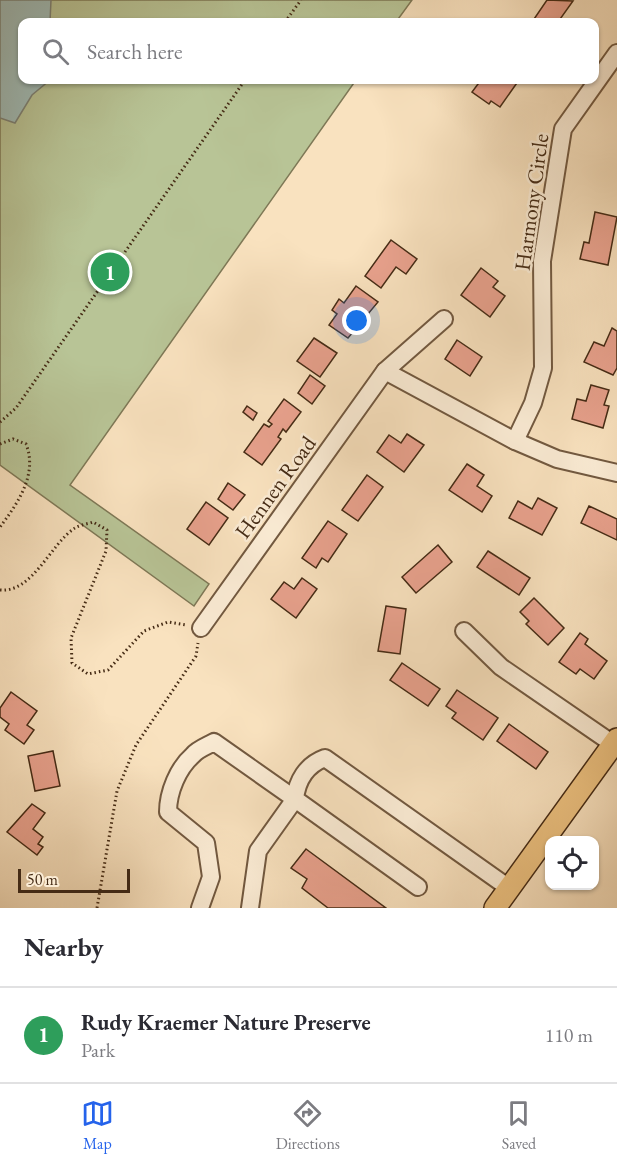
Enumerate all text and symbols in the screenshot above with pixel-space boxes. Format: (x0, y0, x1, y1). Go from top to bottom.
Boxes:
search box (18, 18, 599, 84)
icon: search (39, 35, 72, 68)
text: Search here (87, 37, 182, 66)
street label: Harmony Circle (508, 131, 556, 272)
pin: 1 (90, 250, 130, 294)
your location (342, 306, 371, 335)
street label: Hennen Road (228, 429, 323, 544)
map controls (545, 836, 599, 890)
button: locate (545, 836, 599, 890)
scale bar (18, 866, 130, 894)
text: 50 m (27, 869, 58, 890)
text: Nearby (24, 930, 104, 964)
text: Rudy Kraemer Nature Preserve (81, 1008, 371, 1037)
text: 1 (38, 1022, 49, 1048)
text: 110 m (545, 1022, 593, 1048)
text: Park (81, 1037, 115, 1063)
tab: Map (81, 1097, 114, 1154)
tab: Directions (276, 1097, 340, 1154)
tab: Saved (502, 1097, 536, 1154)

